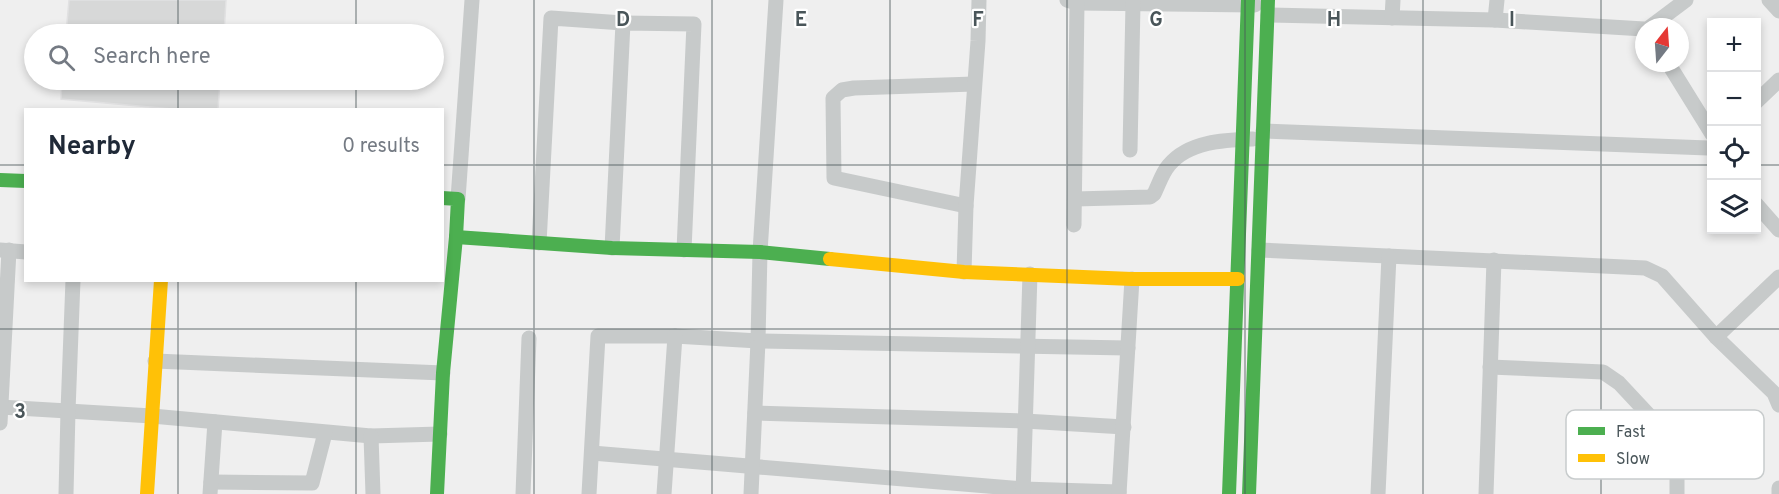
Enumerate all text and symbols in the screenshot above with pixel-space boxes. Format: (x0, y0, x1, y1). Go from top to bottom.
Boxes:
text: D (616, 8, 630, 34)
text: E (795, 8, 807, 34)
text: F (972, 8, 984, 34)
text: G (1149, 8, 1163, 34)
text: H (1327, 8, 1341, 34)
text: I (1509, 8, 1515, 34)
north arrow (1635, 18, 1689, 72)
map controls (1707, 18, 1761, 234)
button: + (1707, 18, 1761, 72)
search box (24, 24, 444, 90)
icon: search (45, 41, 78, 74)
text: Search here (93, 44, 211, 71)
button: − (1707, 72, 1761, 126)
button: locate (1707, 126, 1761, 180)
text: Nearby (48, 131, 136, 164)
text: 0 results (342, 134, 420, 160)
button: layers (1707, 180, 1761, 234)
text: 3 (14, 400, 26, 426)
legend (1566, 410, 1764, 479)
text: Fast (1616, 423, 1646, 443)
text: Slow (1616, 450, 1650, 470)

